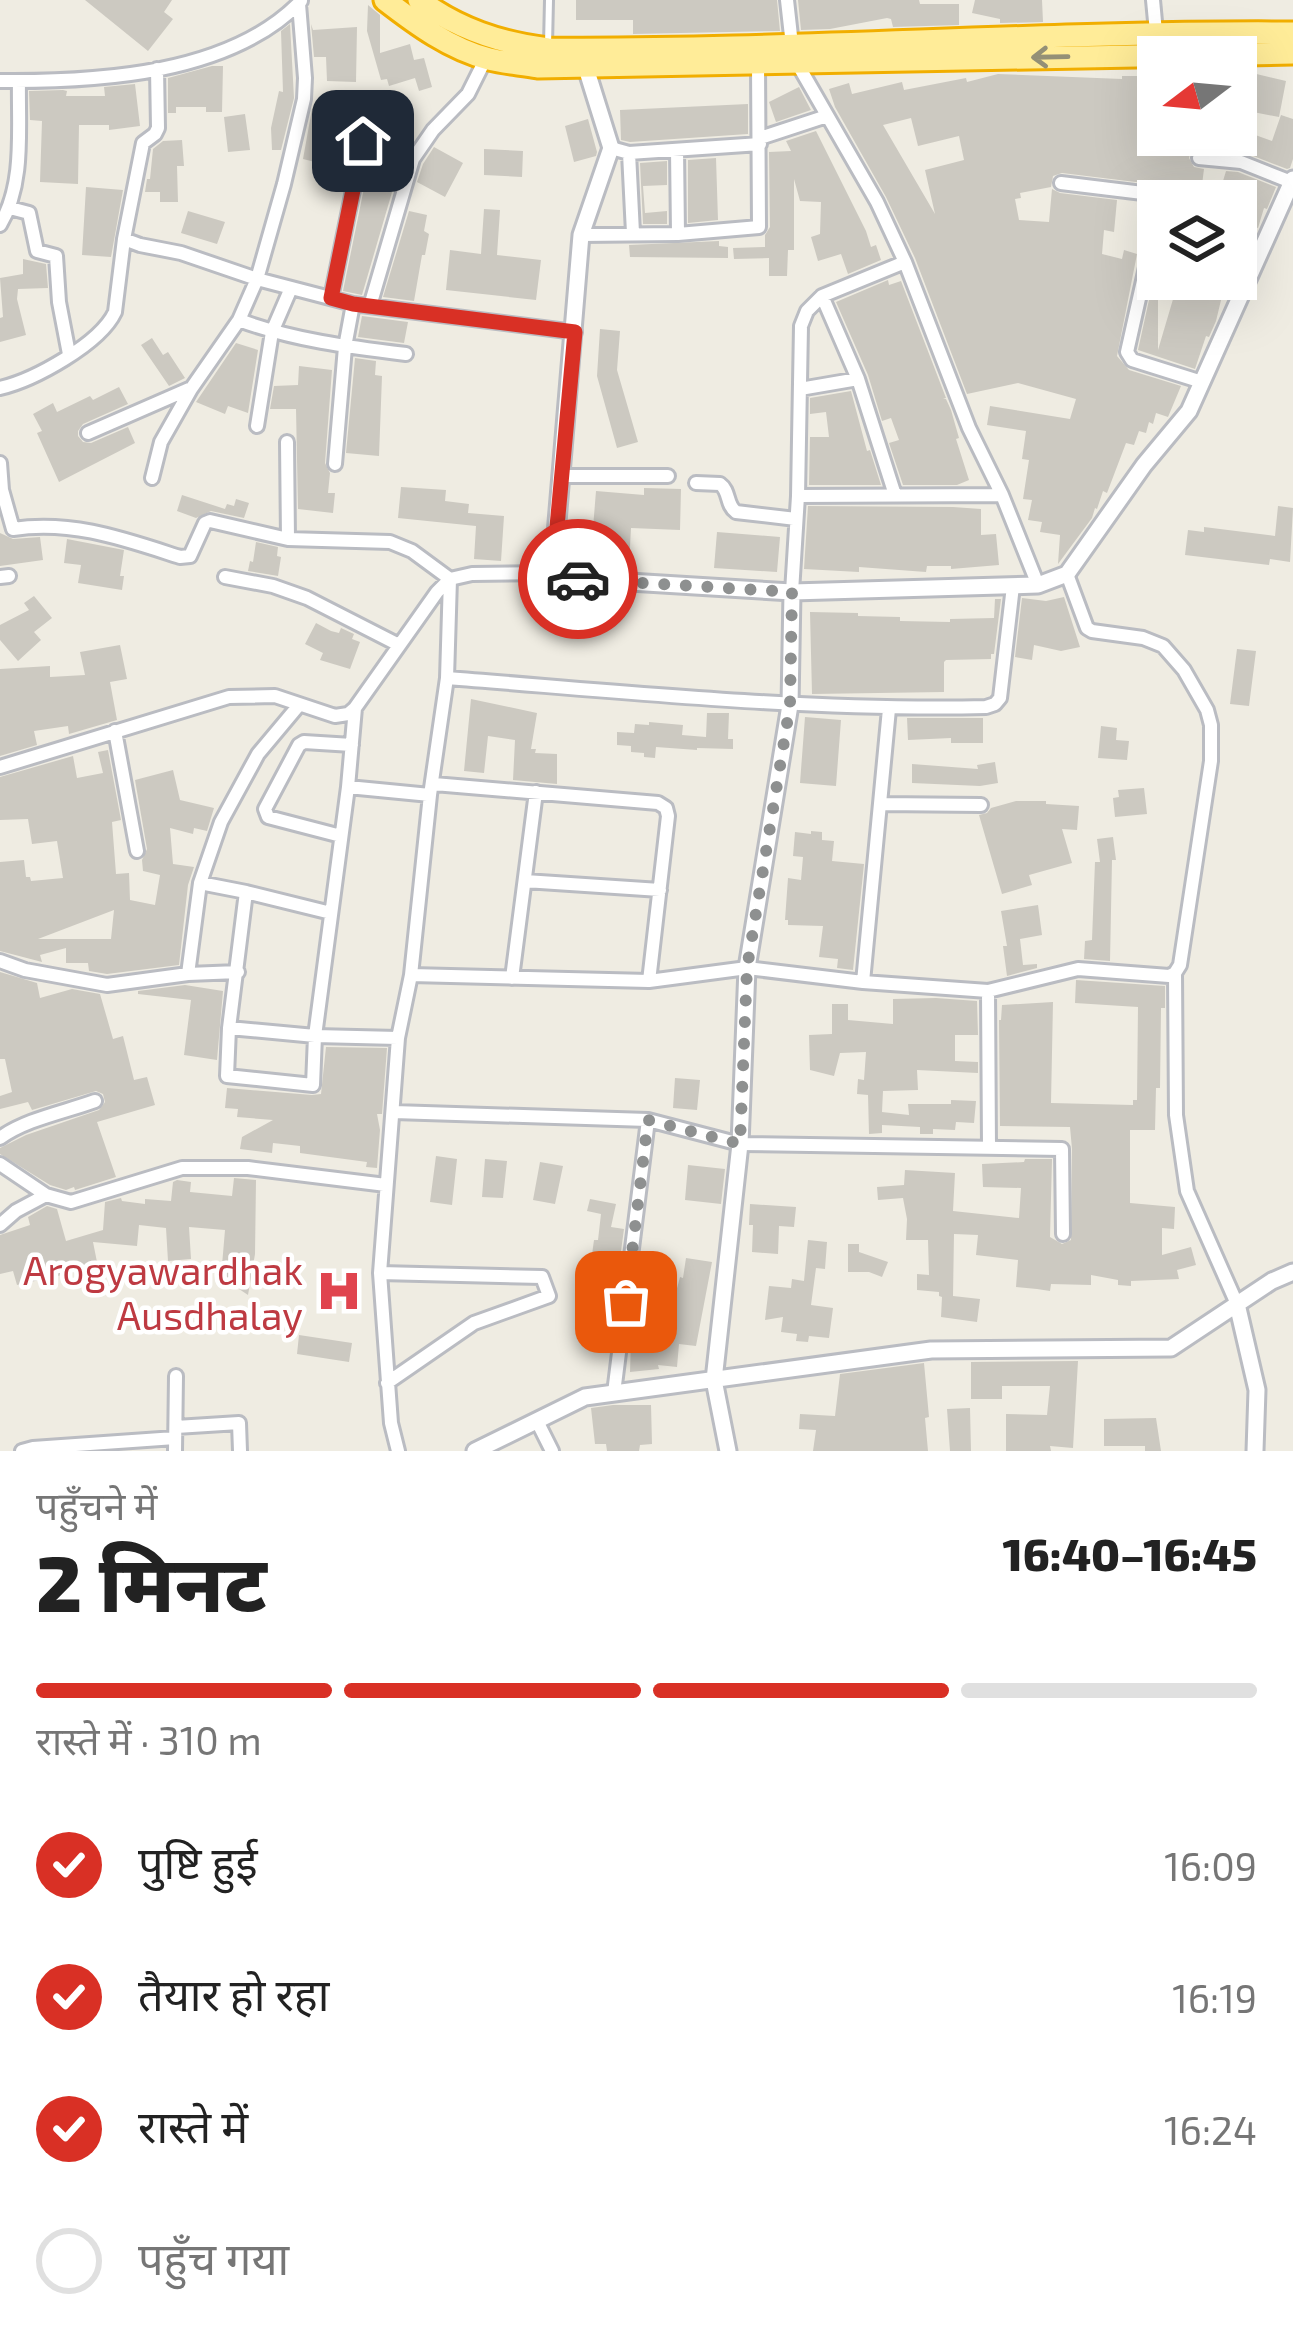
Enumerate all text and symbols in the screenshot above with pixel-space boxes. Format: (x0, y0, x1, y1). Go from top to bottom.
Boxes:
north arrow (1137, 36, 1257, 156)
map controls (1137, 36, 1257, 300)
one-way arrow (1031, 45, 1070, 68)
pin (312, 90, 414, 192)
icon: home (330, 108, 396, 174)
button: layers (1137, 180, 1257, 300)
courier (518, 519, 638, 639)
icon: car (545, 546, 611, 612)
place label: Arogyawardhak Ausdhalay (23, 1246, 303, 1338)
pin (575, 1251, 677, 1353)
hospital icon: Arogyawardhak Ausdhalay (314, 1266, 364, 1316)
icon: bag (593, 1269, 659, 1335)
text: पहुँचने में (36, 1481, 157, 1528)
text: 16:40–16:45 (1003, 1526, 1257, 1580)
text: 2 मिनट (36, 1534, 267, 1628)
text: रास्ते में · 310 m (36, 1716, 262, 1763)
icon: check (36, 1832, 102, 1898)
text: पुष्टि हुई (138, 1834, 258, 1888)
text: 16:09 (1164, 1842, 1257, 1889)
icon: check (36, 1964, 102, 2030)
text: तैयार हो रहा (138, 1966, 329, 2020)
text: 16:19 (1172, 1974, 1257, 2021)
icon: check (36, 2096, 102, 2162)
text: रास्ते में (138, 2098, 248, 2152)
text: 16:24 (1164, 2106, 1257, 2153)
text: पहुँच गया (138, 2230, 289, 2284)

